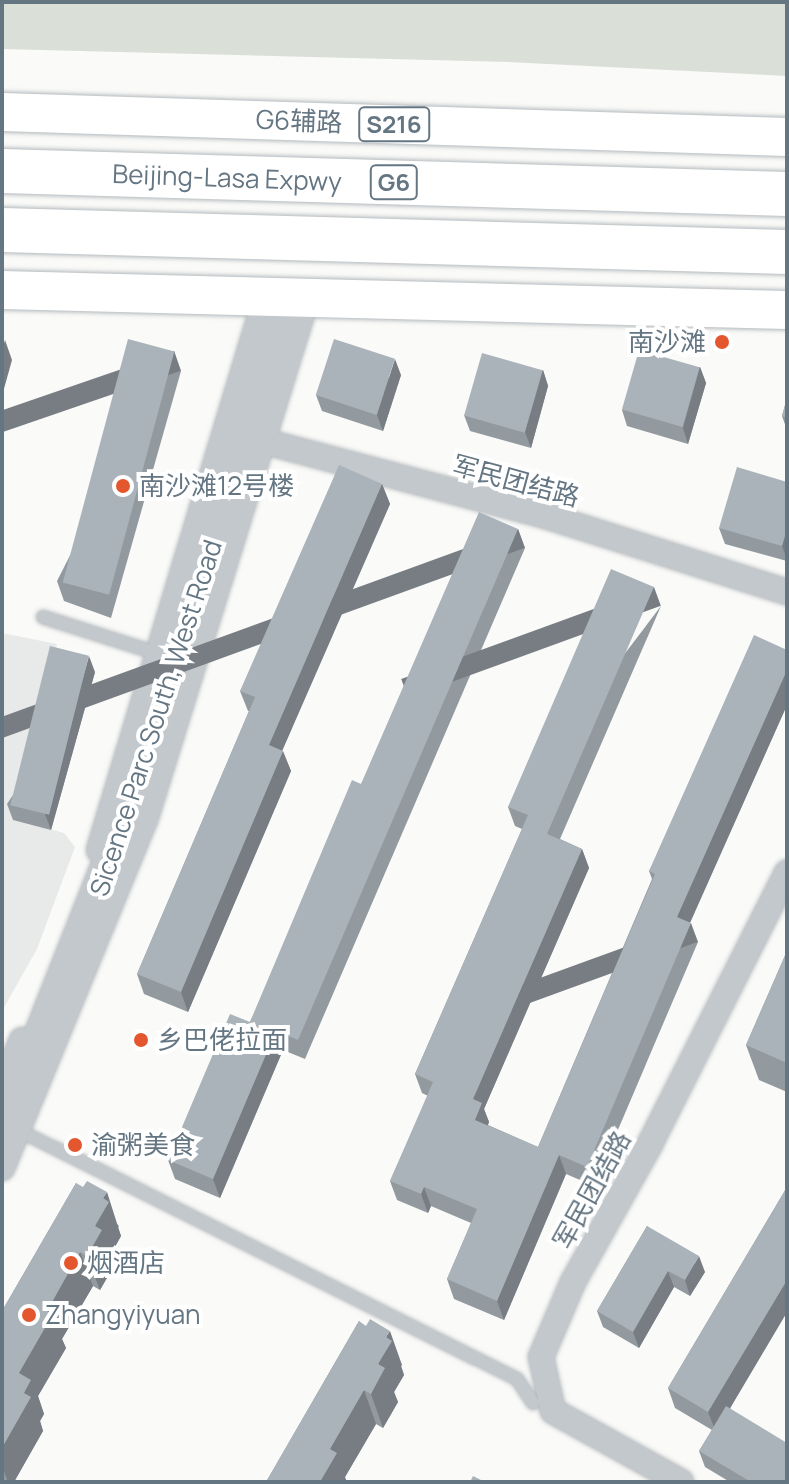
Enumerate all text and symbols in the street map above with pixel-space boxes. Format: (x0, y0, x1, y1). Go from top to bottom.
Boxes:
street label: G6辅路 (255, 104, 343, 138)
road number: S216 (358, 104, 430, 144)
street label: Beijing-Lasa Expwy (112, 158, 342, 198)
road number: G6 (368, 162, 420, 202)
place label: 南沙滩 (628, 326, 706, 358)
marker: 南沙滩 (713, 333, 731, 351)
street label: 军民团结路 (449, 449, 583, 513)
place label: 南沙滩12号楼 (139, 470, 294, 502)
marker: 南沙滩12号楼 (114, 477, 132, 495)
street label: Sicence Parc South, West Road (84, 536, 228, 900)
place label: 乡巴佬拉面 (157, 1024, 287, 1056)
marker: 乡巴佬拉面 (132, 1031, 150, 1049)
street label: 军民团结路 (547, 1126, 637, 1254)
place label: 渝粥美食 (91, 1129, 195, 1161)
marker: 渝粥美食 (66, 1136, 84, 1154)
place label: 烟酒店 (87, 1247, 165, 1279)
marker: 烟酒店 (62, 1254, 80, 1272)
place label: Zhangyiyuan (45, 1299, 201, 1331)
marker: Zhangyiyuan (20, 1306, 38, 1324)

